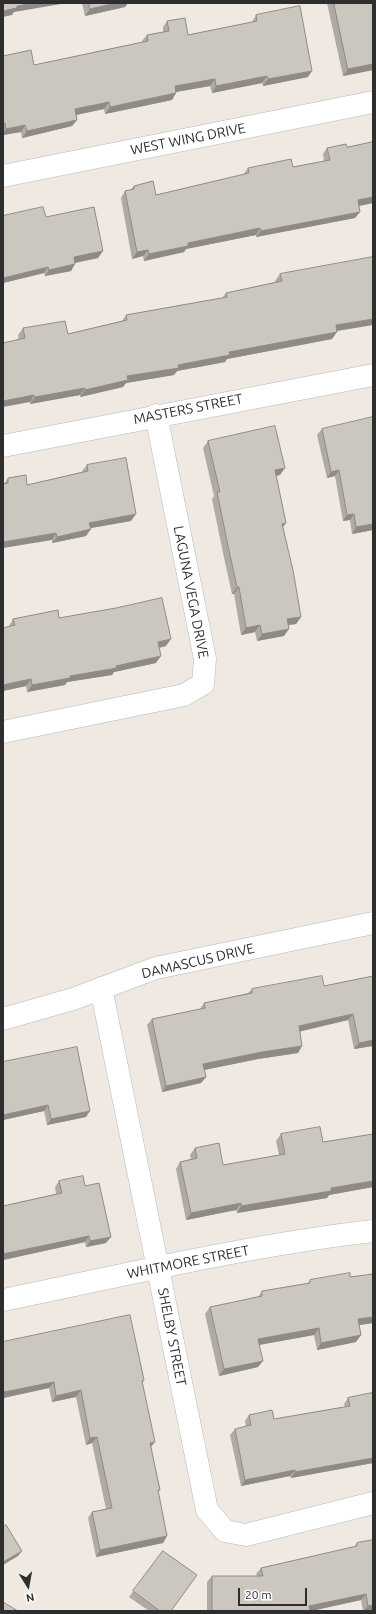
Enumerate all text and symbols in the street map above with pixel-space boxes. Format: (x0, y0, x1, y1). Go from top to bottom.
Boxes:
street label: WEST WING DRIVE (129, 120, 247, 158)
street label: MASTERS STREET (132, 390, 244, 428)
street label: LAGUNA VEGA DRIVE (170, 524, 212, 660)
street label: DAMASCUS DRIVE (140, 940, 256, 982)
street label: WHITMORE STREET (125, 1242, 251, 1282)
street label: SHELBY STREET (154, 1287, 190, 1387)
north arrow (8, 1566, 48, 1606)
scale bar (240, 1580, 309, 1606)
text: 20 m (245, 1588, 272, 1601)
text: N (25, 1591, 35, 1604)

